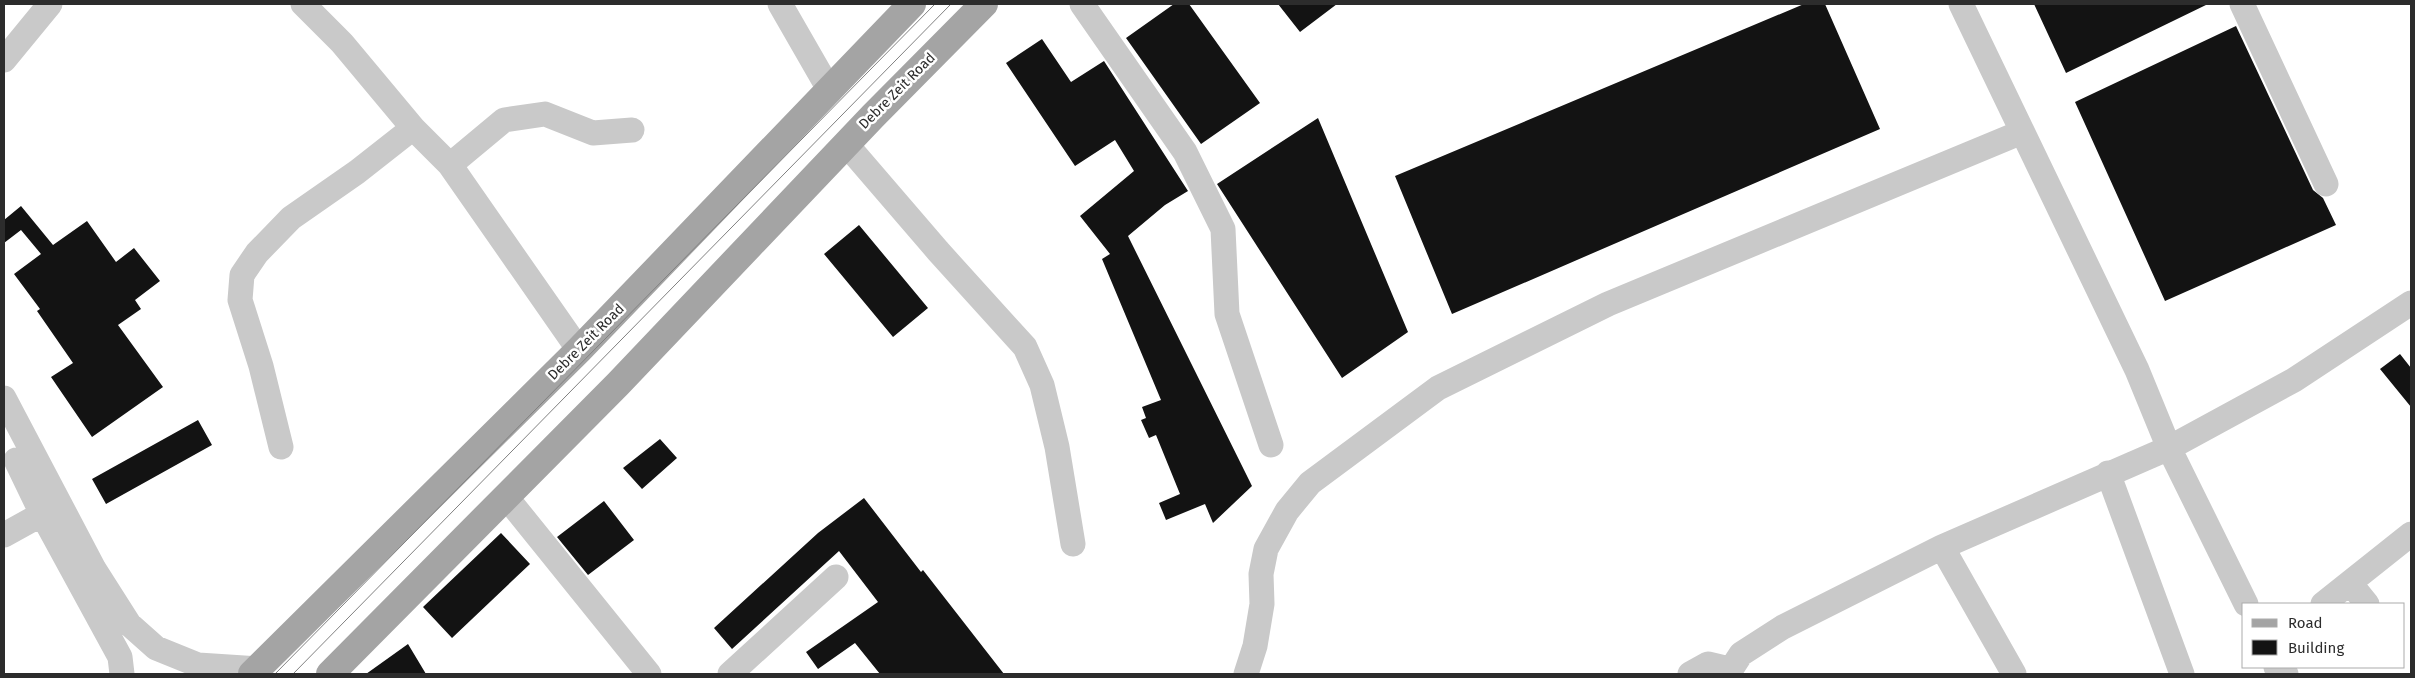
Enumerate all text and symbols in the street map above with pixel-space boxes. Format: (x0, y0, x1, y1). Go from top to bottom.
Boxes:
street label: Debre Zeit Road (855, 49, 939, 133)
street label: Debre Zeit Road (544, 300, 628, 384)
legend (2242, 603, 2405, 668)
text: Road (2288, 614, 2323, 632)
text: Building (2288, 639, 2344, 657)

